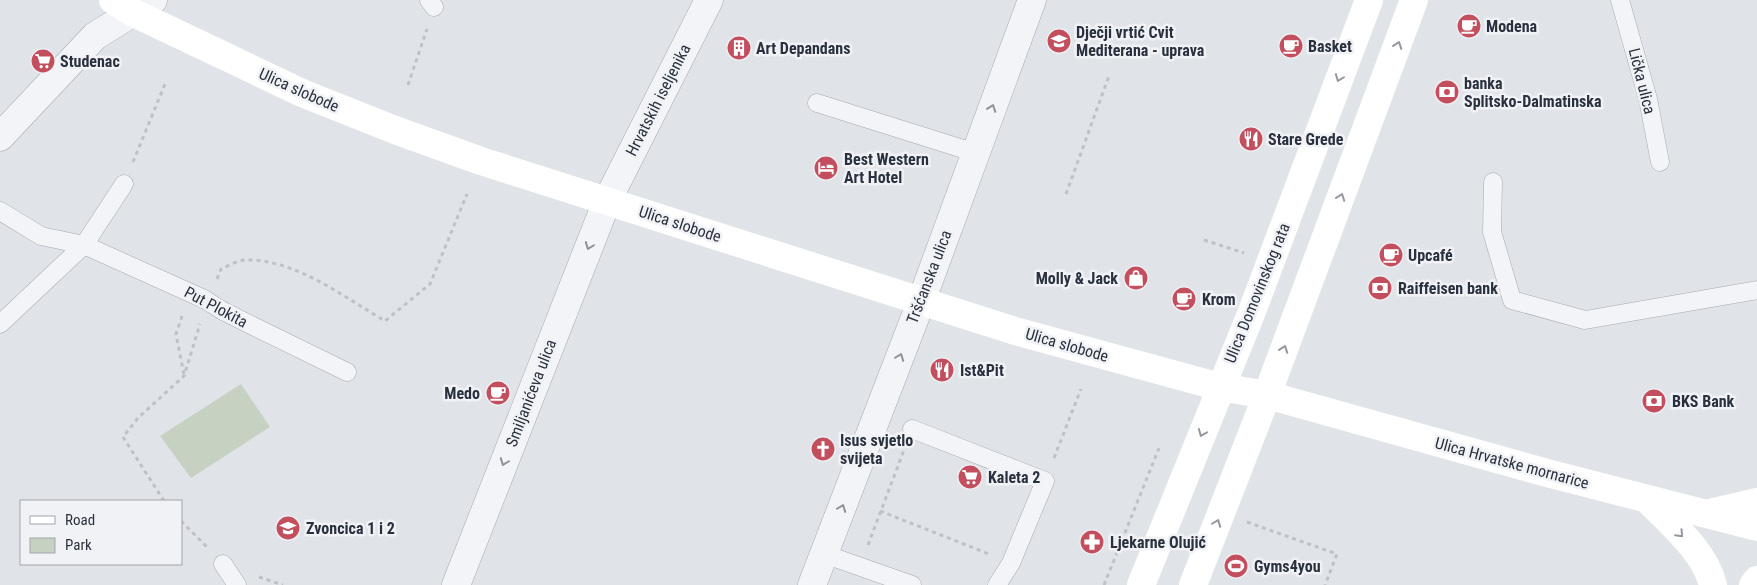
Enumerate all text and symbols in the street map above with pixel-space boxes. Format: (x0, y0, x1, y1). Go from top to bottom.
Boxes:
cafe icon: Modena (1456, 13, 1482, 39)
place label: Modena (1486, 17, 1538, 36)
place label: Dječji vrtić Cvit Mediterana - uprava (1076, 23, 1205, 60)
school or university icon: Dječji vrtić Cvit Mediterana - uprava (1046, 28, 1072, 54)
cafe icon: Basket (1278, 33, 1304, 59)
building icon: Art Depandans (726, 35, 752, 61)
place label: Basket (1308, 37, 1352, 56)
place label: Art Depandans (756, 39, 850, 58)
street label: Hrvatskih iseljenika (622, 41, 694, 159)
one-way arrow (1392, 41, 1402, 49)
street label: Lička ulica (1625, 46, 1659, 116)
supermarket icon: Studenac (30, 48, 56, 74)
place label: Studenac (60, 52, 120, 71)
street label: Ulica slobode (256, 64, 342, 116)
one-way arrow (1335, 74, 1345, 82)
place label: banka Splitsko-Dalmatinska (1464, 74, 1602, 111)
bank icon: banka Splitsko-Dalmatinska (1434, 79, 1460, 105)
one-way arrow (986, 104, 996, 112)
restaurant icon: Stare Grede (1238, 126, 1264, 152)
place label: Stare Grede (1268, 130, 1344, 149)
place label: Best Western Art Hotel (844, 150, 929, 187)
hotel icon: Best Western Art Hotel (813, 155, 839, 181)
one-way arrow (1335, 193, 1345, 202)
street label: Ulica slobode (636, 202, 724, 246)
street label: Ulica Domovinskog rata (1220, 220, 1294, 366)
street label: Tršćanska ulica (902, 228, 956, 326)
one-way arrow (585, 241, 595, 250)
cafe icon: Upcafé (1378, 242, 1404, 268)
place label: Upcafé (1408, 246, 1453, 265)
shop icon: Molly & Jack (1123, 265, 1149, 291)
place label: Molly & Jack (1036, 269, 1118, 288)
bank icon: Raiffeisen bank (1367, 275, 1393, 301)
place label: Raiffeisen bank (1398, 279, 1498, 298)
street label: Put Plokita (181, 282, 251, 332)
cafe icon: Krom (1171, 286, 1197, 312)
place label: Krom (1202, 290, 1236, 309)
street label: Ulica slobode (1023, 324, 1111, 366)
street label: Smiljanićeva ulica (502, 337, 560, 449)
one-way arrow (1278, 345, 1288, 354)
one-way arrow (894, 353, 904, 361)
restaurant icon: Ist&Pit (929, 357, 955, 383)
place label: Ist&Pit (960, 361, 1004, 380)
cafe icon: Medo (485, 380, 511, 406)
place label: Medo (444, 384, 480, 403)
bank icon: BKS Bank (1641, 388, 1667, 414)
place label: BKS Bank (1672, 392, 1735, 411)
one-way arrow (1197, 428, 1208, 437)
place label: Isus svjetlo svijeta (840, 431, 913, 468)
street label: Ulica Hrvatske mornarice (1433, 433, 1591, 493)
church icon: Isus svjetlo svijeta (810, 436, 836, 462)
one-way arrow (500, 458, 510, 466)
supermarket icon: Kaleta 2 (957, 464, 983, 490)
place label: Kaleta 2 (988, 468, 1040, 487)
legend (20, 500, 182, 565)
one-way arrow (836, 504, 846, 513)
text: Road (65, 511, 95, 529)
school or university icon: Zvoncica 1 i 2 (275, 515, 301, 541)
place label: Zvoncica 1 i 2 (306, 519, 395, 538)
one-way arrow (1210, 519, 1221, 528)
one-way arrow (1674, 528, 1683, 537)
pharmacy icon: Ljekarne Olujić (1079, 529, 1105, 555)
place label: Ljekarne Olujić (1110, 533, 1206, 552)
text: Park (65, 536, 92, 554)
sports icon: Gyms4you (1223, 553, 1249, 579)
place label: Gyms4you (1254, 557, 1321, 576)

